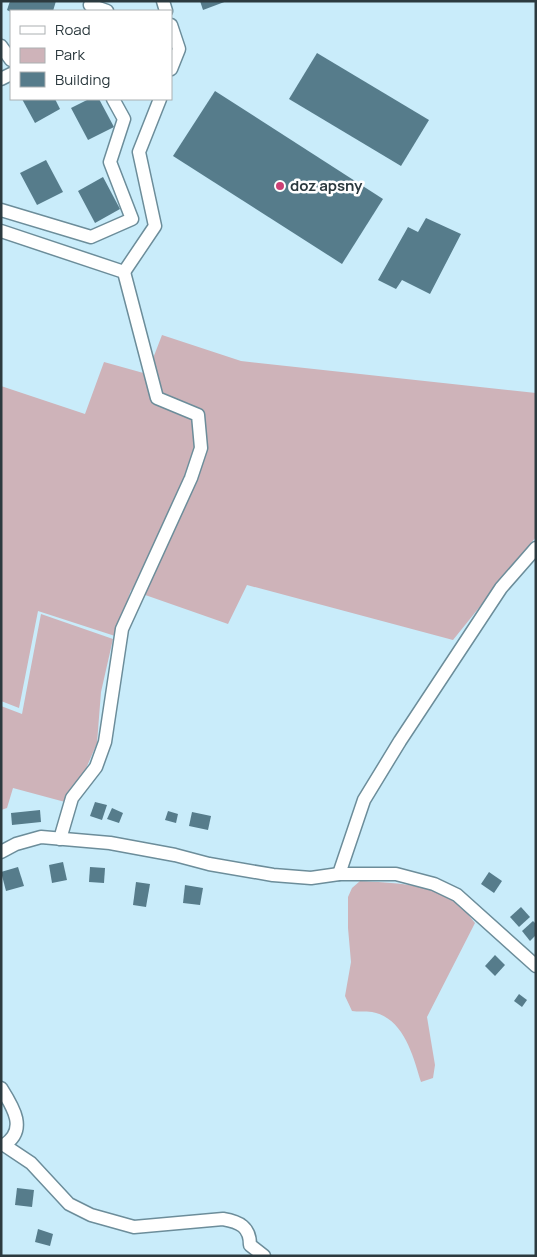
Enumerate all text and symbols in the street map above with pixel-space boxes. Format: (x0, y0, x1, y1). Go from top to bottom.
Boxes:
legend (10, 10, 172, 100)
text: Road (55, 19, 91, 40)
text: Park (55, 44, 85, 65)
text: Building (55, 69, 110, 90)
place label: doz apsny (290, 175, 363, 196)
marker: doz apsny (274, 180, 286, 192)

